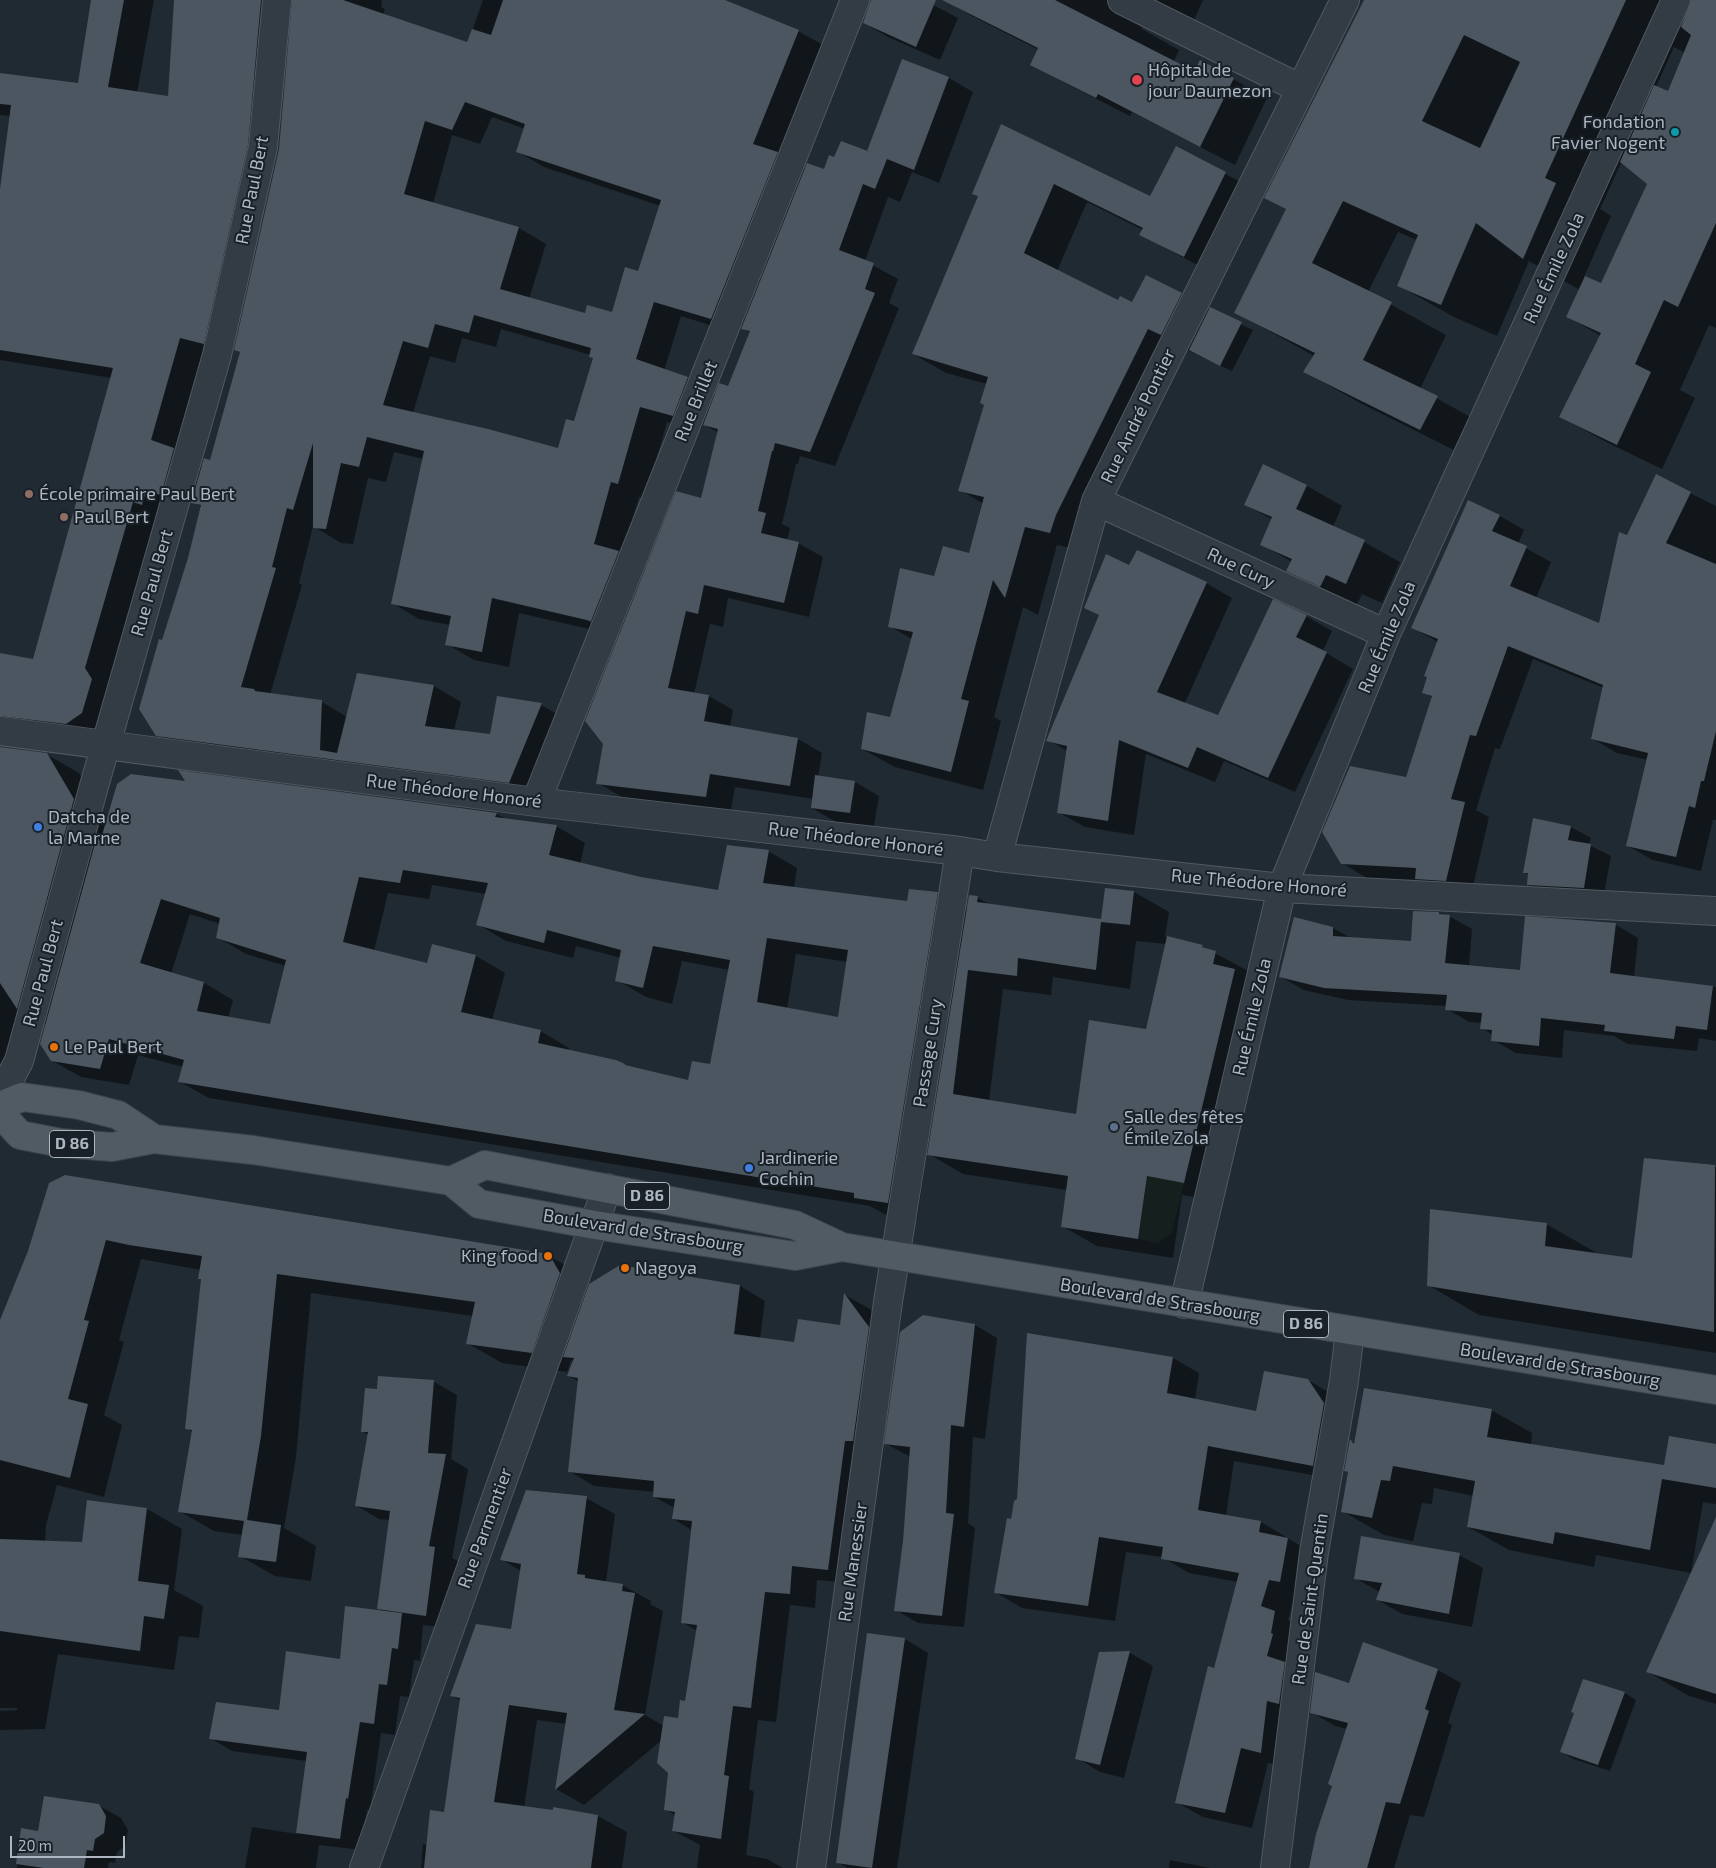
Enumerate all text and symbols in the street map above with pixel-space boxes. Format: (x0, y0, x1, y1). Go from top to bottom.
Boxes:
place label: Hôpital de jour Daumezon (1148, 59, 1272, 102)
marker: Hôpital de jour Daumezon (1130, 73, 1144, 87)
place label: Fondation Favier Nogent (1551, 111, 1665, 154)
marker: Fondation Favier Nogent (1669, 126, 1681, 138)
street label: Rue Paul Bert (231, 134, 273, 246)
street label: Rue Émile Zola (1519, 209, 1589, 327)
street label: Rue André Pontier (1096, 345, 1180, 487)
street label: Rue Brillet (670, 357, 722, 445)
place label: École primaire Paul Bert (39, 483, 235, 505)
marker: École primaire Paul Bert (23, 488, 35, 500)
place label: Paul Bert (74, 506, 149, 528)
marker: Paul Bert (58, 511, 70, 523)
street label: Rue Paul Bert (126, 527, 178, 639)
street label: Rue Cury (1204, 543, 1278, 593)
street label: Rue Émile Zola (1354, 578, 1420, 696)
street label: Rue Théodore Honoré (365, 770, 543, 812)
place label: Datcha de la Marne (48, 806, 130, 849)
street label: Rue Théodore Honoré (767, 818, 945, 860)
marker: Datcha de la Marne (32, 821, 44, 833)
street label: Rue Théodore Honoré (1170, 865, 1348, 901)
street label: Rue Paul Bert (18, 917, 68, 1029)
street label: Rue Émile Zola (1228, 956, 1276, 1078)
street label: Passage Cury (909, 997, 947, 1109)
place label: Le Paul Bert (64, 1036, 162, 1058)
marker: Le Paul Bert (48, 1041, 60, 1053)
place label: Salle des fêtes Émile Zola (1124, 1106, 1244, 1148)
marker: Salle des fêtes Émile Zola (1108, 1121, 1120, 1133)
road number: D 86 (50, 1130, 94, 1158)
place label: Jardinerie Cochin (759, 1147, 838, 1190)
marker: Jardinerie Cochin (743, 1162, 755, 1174)
road number: D 86 (624, 1182, 670, 1210)
street label: Boulevard de Strasbourg (541, 1205, 745, 1257)
place label: King food (461, 1245, 538, 1267)
marker: King food (542, 1250, 554, 1262)
place label: Nagoya (635, 1257, 697, 1279)
marker: Nagoya (619, 1262, 631, 1274)
street label: Boulevard de Strasbourg (1058, 1274, 1262, 1326)
road number: D 86 (1284, 1310, 1328, 1338)
street label: Boulevard de Strasbourg (1458, 1339, 1662, 1391)
street label: Rue Parmentier (453, 1465, 517, 1591)
street label: Rue Manessier (834, 1501, 872, 1623)
street label: Rue de Saint-Quentin (1287, 1512, 1333, 1686)
scale bar (12, 1826, 128, 1858)
text: 20 m (18, 1836, 52, 1854)

